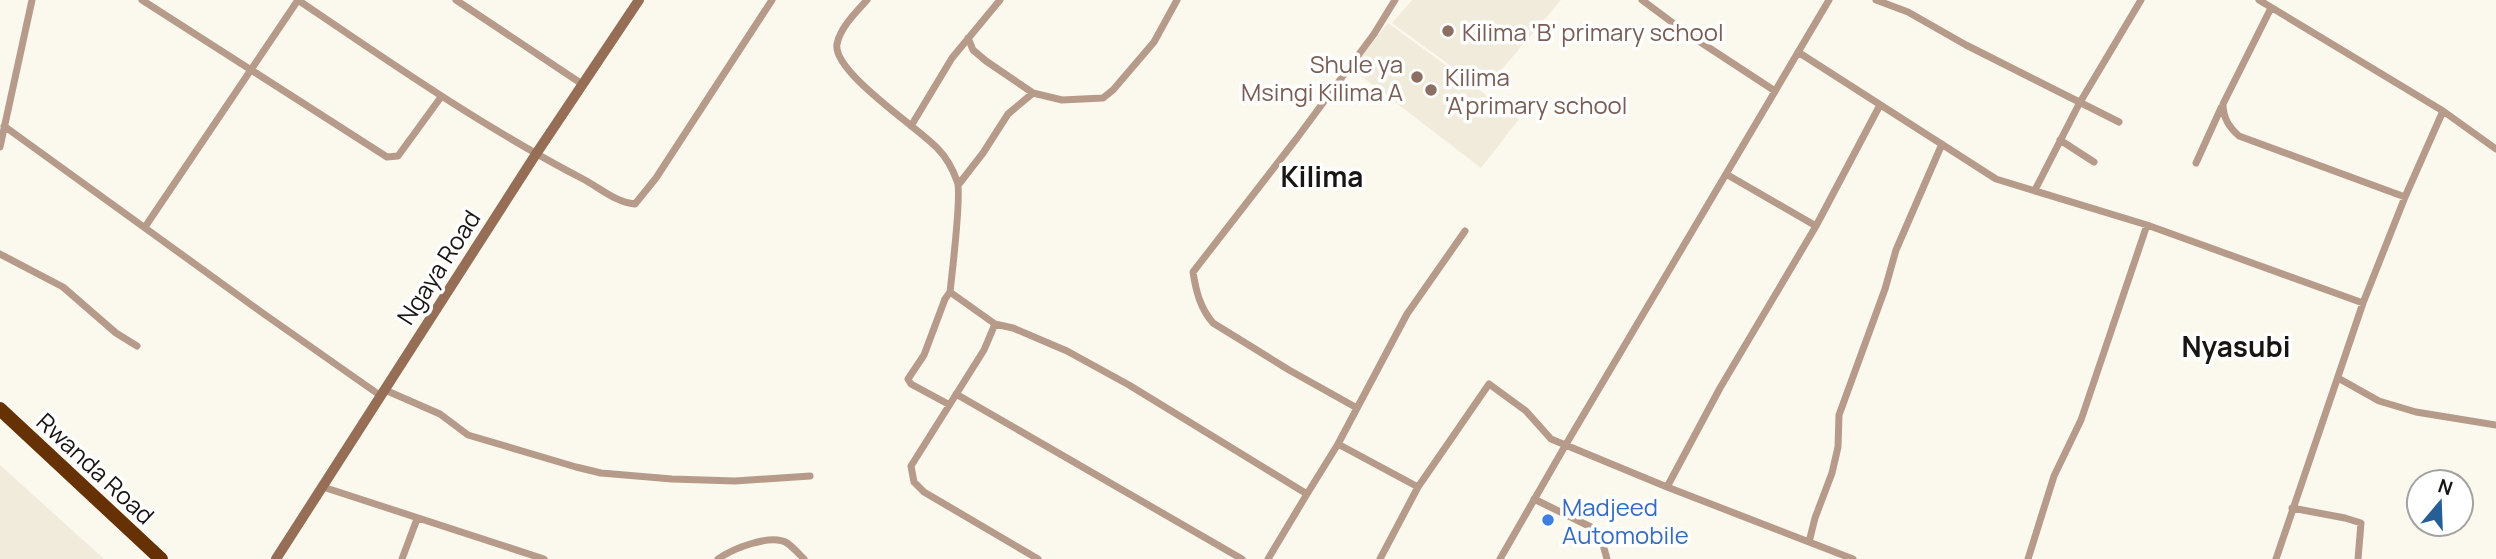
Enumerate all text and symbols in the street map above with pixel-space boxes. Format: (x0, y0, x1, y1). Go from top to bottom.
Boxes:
place label: Kilima 'B' primary school (1462, 15, 1724, 48)
marker: Kilima 'B' primary school (1440, 23, 1456, 39)
place label: Shule ya Msingi Kilima A (1241, 47, 1403, 108)
place label: Kilima 'A'primary school (1445, 60, 1627, 121)
marker: Shule ya Msingi Kilima A (1409, 69, 1425, 85)
marker: Kilima 'A'primary school (1423, 82, 1439, 98)
district label: Kilima (1281, 157, 1363, 195)
street label: Ngaya Road (389, 203, 487, 331)
district label: Nyasubi (2181, 327, 2291, 365)
street label: Rwanda Road (30, 405, 162, 531)
north arrow (2405, 468, 2475, 538)
text: N (2435, 472, 2456, 501)
place label: Madjeed Automobile (1562, 490, 1689, 551)
marker: Madjeed Automobile (1540, 512, 1556, 528)

